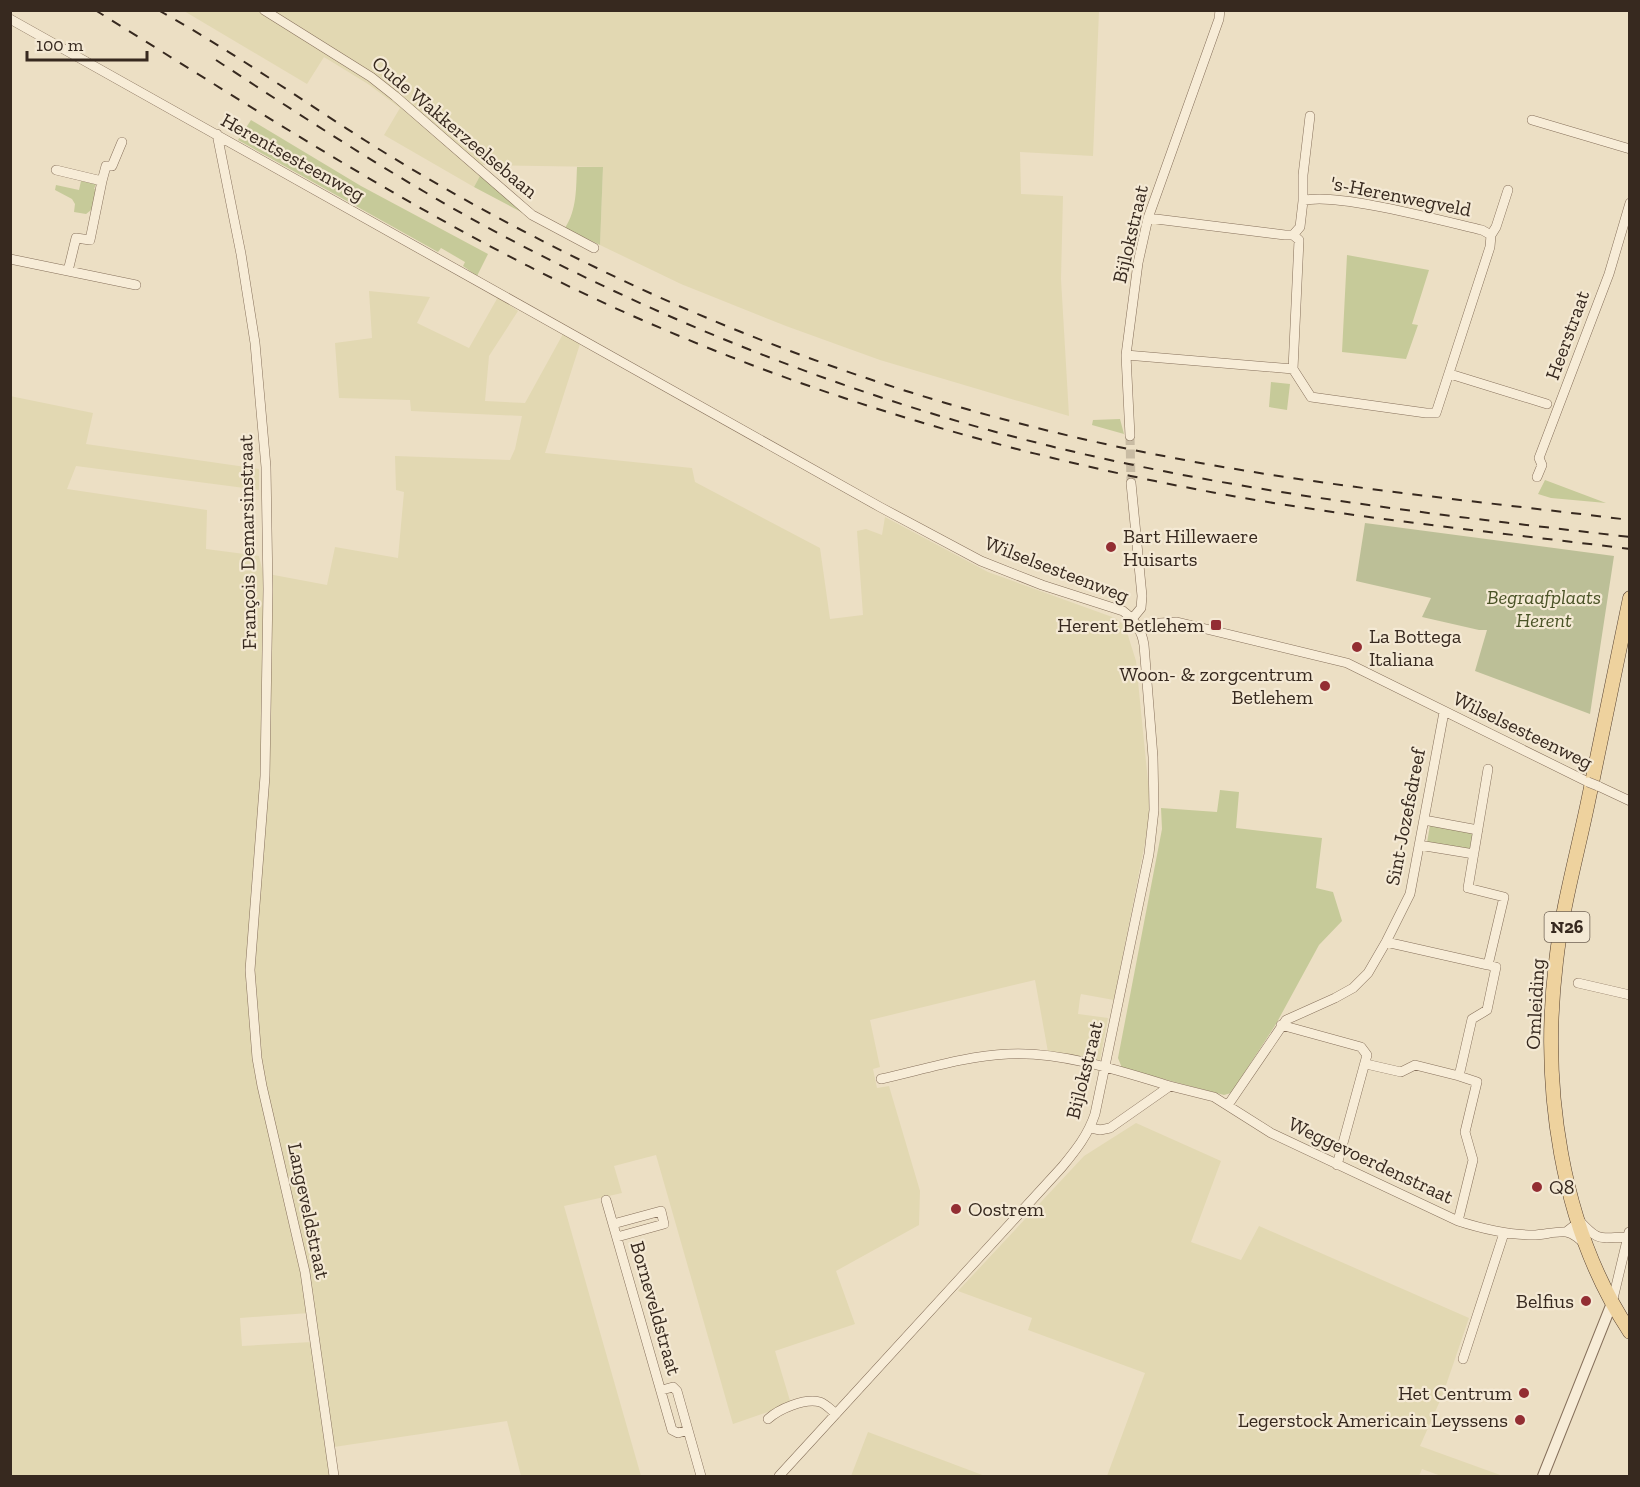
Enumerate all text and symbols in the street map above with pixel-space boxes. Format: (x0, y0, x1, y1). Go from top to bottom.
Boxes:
scale bar (27, 24, 147, 62)
text: 100 m (36, 34, 84, 56)
street label: Oude Wakkerzeelsebaan (367, 51, 543, 204)
street label: Herentsesteenweg (217, 108, 369, 206)
street label: 's-Herenwegveld (1329, 171, 1473, 221)
street label: Bijlokstraat (1107, 182, 1153, 285)
street label: Heerstraat (1540, 287, 1594, 383)
street label: François Demarsinstraat (233, 434, 261, 650)
place label: Bart Hillewaere Huisarts (1123, 524, 1258, 571)
street label: Wilselsesteenweg (982, 530, 1132, 608)
marker: Bart Hillewaere Huisarts (1104, 540, 1118, 554)
park label: Begraafplaats Herent (1487, 585, 1601, 632)
place label: Herent Betlehem (1057, 613, 1205, 637)
marker: Herent Betlehem (1209, 618, 1223, 632)
place label: La Bottega Italiana (1369, 624, 1462, 671)
marker: La Bottega Italiana (1350, 640, 1364, 654)
place label: Woon- & zorgcentrum Betlehem (1120, 662, 1314, 709)
marker: Woon- & zorgcentrum Betlehem (1318, 679, 1332, 693)
street label: Wilselsesteenweg (1449, 686, 1597, 774)
street label: Sint-Jozefsdreef (1380, 745, 1430, 888)
road number: N26 (1544, 912, 1590, 942)
street label: Omleiding (1521, 958, 1549, 1050)
street label: Bijlokstraat (1060, 1018, 1108, 1121)
street label: Weggevoerdenstraat (1285, 1111, 1458, 1209)
street label: Langeveldstraat (283, 1141, 335, 1282)
place label: Q8 (1549, 1175, 1574, 1199)
marker: Q8 (1530, 1180, 1544, 1194)
place label: Oostrem (968, 1197, 1045, 1221)
marker: Oostrem (949, 1202, 963, 1216)
street label: Borneveldstraat (625, 1238, 687, 1378)
place label: Belfius (1516, 1289, 1574, 1313)
marker: Belfius (1579, 1294, 1593, 1308)
place label: Het Centrum (1398, 1381, 1513, 1405)
marker: Het Centrum (1517, 1386, 1531, 1400)
place label: Legerstock Americain Leyssens (1238, 1408, 1508, 1432)
marker: Legerstock Americain Leyssens (1513, 1413, 1527, 1427)

